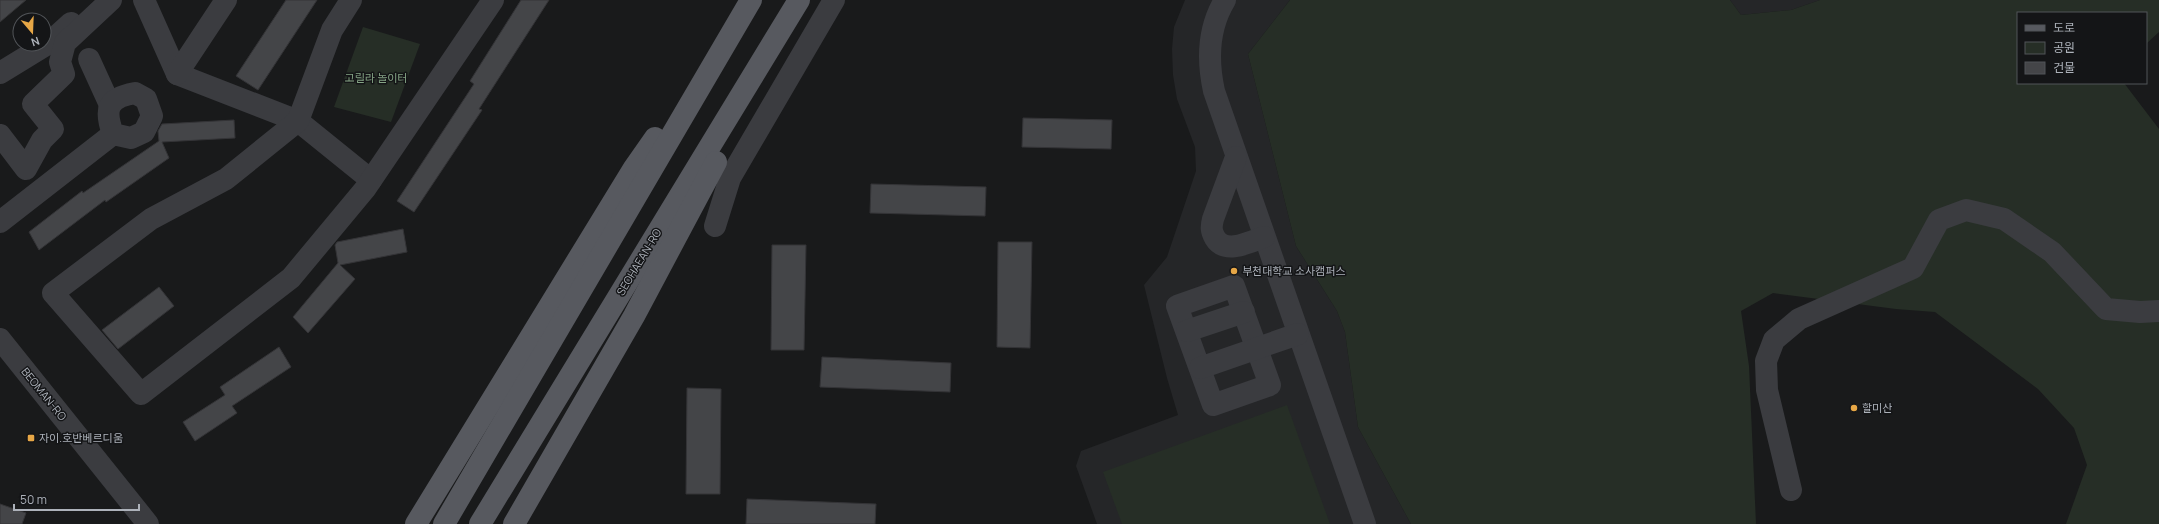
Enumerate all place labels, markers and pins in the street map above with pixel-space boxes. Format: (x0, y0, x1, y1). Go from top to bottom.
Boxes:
place label: 부천대학교 소사캠퍼스 (1242, 263, 1345, 278)
marker: 부천대학교 소사캠퍼스 (1229, 266, 1239, 276)
place label: 할미산 (1862, 400, 1892, 415)
marker: 할미산 (1849, 403, 1859, 413)
place label: 자이.호반베르디움 (39, 430, 123, 445)
marker: 자이.호반베르디움 (26, 433, 36, 443)

